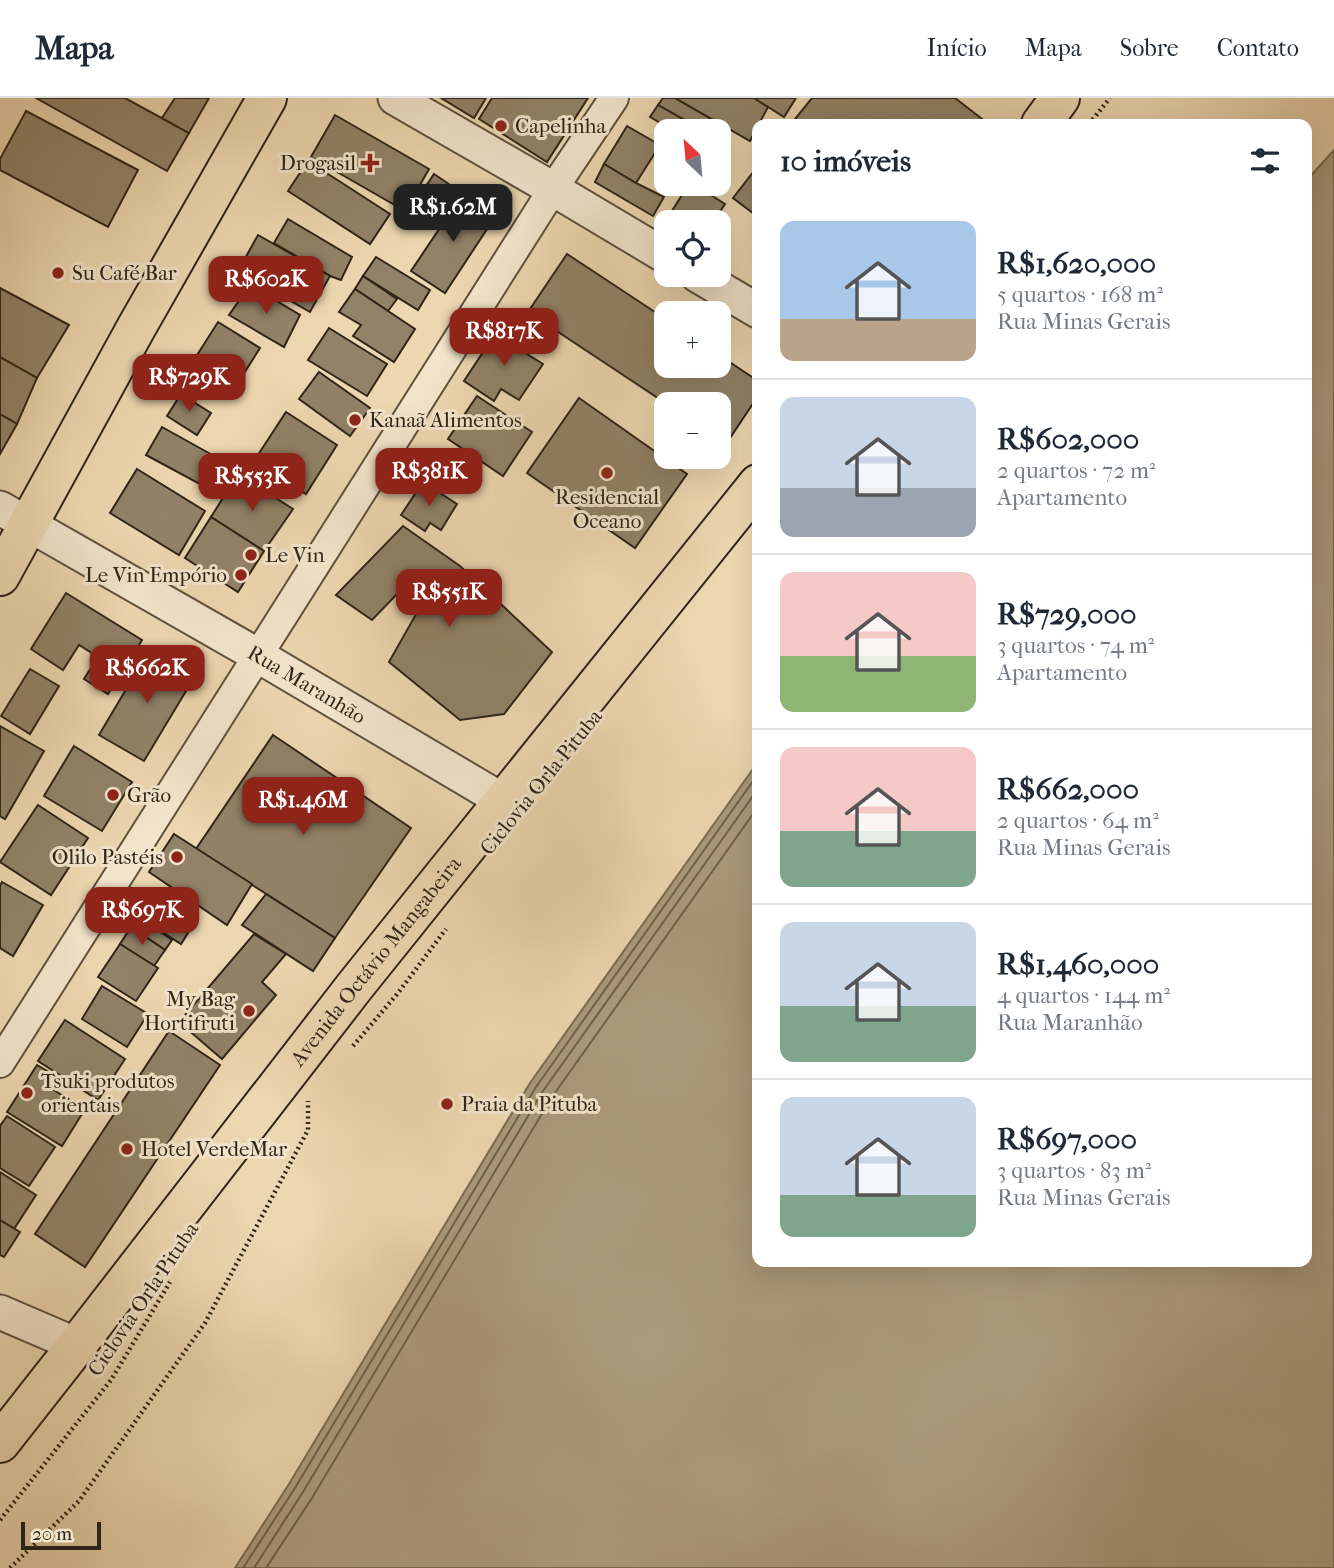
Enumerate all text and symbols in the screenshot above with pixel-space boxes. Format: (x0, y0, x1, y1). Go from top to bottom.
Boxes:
text: Mapa (35, 29, 114, 68)
text: Início (927, 34, 987, 62)
text: Mapa (1025, 34, 1082, 62)
text: Sobre (1120, 34, 1179, 62)
text: Contato (1217, 34, 1299, 62)
place label: Capelinha (515, 114, 607, 138)
marker: Capelinha (493, 118, 509, 134)
north arrow (654, 119, 732, 196)
map controls (654, 119, 731, 469)
icon: filters (1246, 142, 1284, 180)
text: 10 imóveis (780, 144, 911, 179)
place label: Drogasil (280, 151, 356, 175)
marker: Drogasil (362, 155, 378, 171)
pin: R$1.62M (388, 184, 518, 244)
text: R$1.62M (409, 193, 497, 220)
button: locate (654, 210, 731, 287)
text: R$1,620,000 (997, 246, 1156, 281)
icon: home (836, 249, 920, 333)
pin: R$602K (209, 256, 323, 316)
place label: Su Café Bar (72, 261, 177, 285)
marker: Su Café Bar (50, 265, 66, 281)
text: R$602K (224, 265, 308, 292)
text: 5 quartos · 168 m² (997, 281, 1163, 308)
button: + (654, 301, 731, 378)
pin: R$817K (447, 308, 561, 368)
text: Rua Minas Gerais (997, 308, 1171, 335)
text: R$817K (466, 317, 542, 344)
pin: R$729K (132, 354, 246, 414)
text: R$729K (149, 363, 229, 390)
button: − (654, 392, 731, 469)
place label: Kanaã Alimentos (369, 408, 522, 432)
marker: Kanaã Alimentos (347, 412, 363, 428)
text: R$602,000 (997, 422, 1139, 457)
icon: home (836, 425, 920, 509)
pin: R$381K (372, 448, 486, 508)
pin: R$553K (195, 454, 309, 513)
text: R$381K (391, 457, 467, 484)
text: 2 quartos · 72 m² (997, 457, 1156, 484)
text: R$553K (214, 462, 290, 489)
marker: Residencial Oceano (599, 465, 615, 481)
text: Apartamento (997, 484, 1127, 511)
place label: Residencial Oceano (555, 485, 659, 533)
place label: Le Vin (265, 543, 325, 567)
marker: Le Vin (243, 547, 259, 563)
place label: Le Vin Empório (85, 563, 227, 587)
marker: Le Vin Empório (233, 567, 249, 583)
pin: R$551K (392, 570, 506, 629)
text: R$551K (412, 578, 486, 605)
text: R$729,000 (997, 597, 1137, 632)
icon: home (836, 600, 920, 684)
text: 3 quartos · 74 m² (997, 632, 1154, 659)
street label: Rua Maranhão (244, 640, 370, 729)
pin: R$662K (90, 646, 204, 705)
text: R$662K (106, 654, 188, 681)
text: Apartamento (997, 659, 1127, 686)
street label: Ciclovia Orla Pituba (475, 704, 607, 860)
text: R$662,000 (997, 772, 1139, 807)
icon: home (836, 775, 920, 859)
pin: R$1.46M (238, 778, 368, 837)
place label: Grão (127, 783, 171, 807)
text: R$1.46M (258, 786, 348, 813)
marker: Grão (105, 787, 121, 803)
text: 2 quartos · 64 m² (997, 807, 1159, 834)
text: Rua Minas Gerais (997, 834, 1171, 861)
place label: Olilo Pastéis (52, 845, 163, 869)
marker: Olilo Pastéis (169, 849, 185, 865)
street label: Avenida Octávio Mangabeira (285, 852, 466, 1072)
pin: R$697K (85, 888, 199, 947)
text: R$697K (101, 896, 183, 923)
text: R$1,460,000 (997, 947, 1159, 982)
icon: home (836, 950, 920, 1034)
text: 4 quartos · 144 m² (997, 982, 1170, 1009)
place label: My Bag Hortifruti (144, 987, 236, 1035)
marker: My Bag Hortifruti (241, 1003, 257, 1019)
text: Rua Maranhão (997, 1009, 1143, 1036)
place label: Tsuki produtos orientais (41, 1069, 175, 1117)
marker: Tsuki produtos orientais (19, 1085, 35, 1101)
place label: Praia da Pituba (461, 1092, 597, 1116)
marker: Praia da Pituba (439, 1096, 455, 1112)
text: R$697,000 (997, 1122, 1137, 1157)
icon: home (836, 1125, 920, 1209)
place label: Hotel VerdeMar (141, 1137, 287, 1161)
marker: Hotel VerdeMar (119, 1141, 135, 1157)
text: 3 quartos · 83 m² (997, 1157, 1151, 1184)
text: Rua Minas Gerais (997, 1184, 1171, 1211)
street label: Ciclovia Orla Pituba (83, 1217, 204, 1380)
scale bar (21, 1519, 102, 1551)
text: 20 m (32, 1523, 72, 1545)

